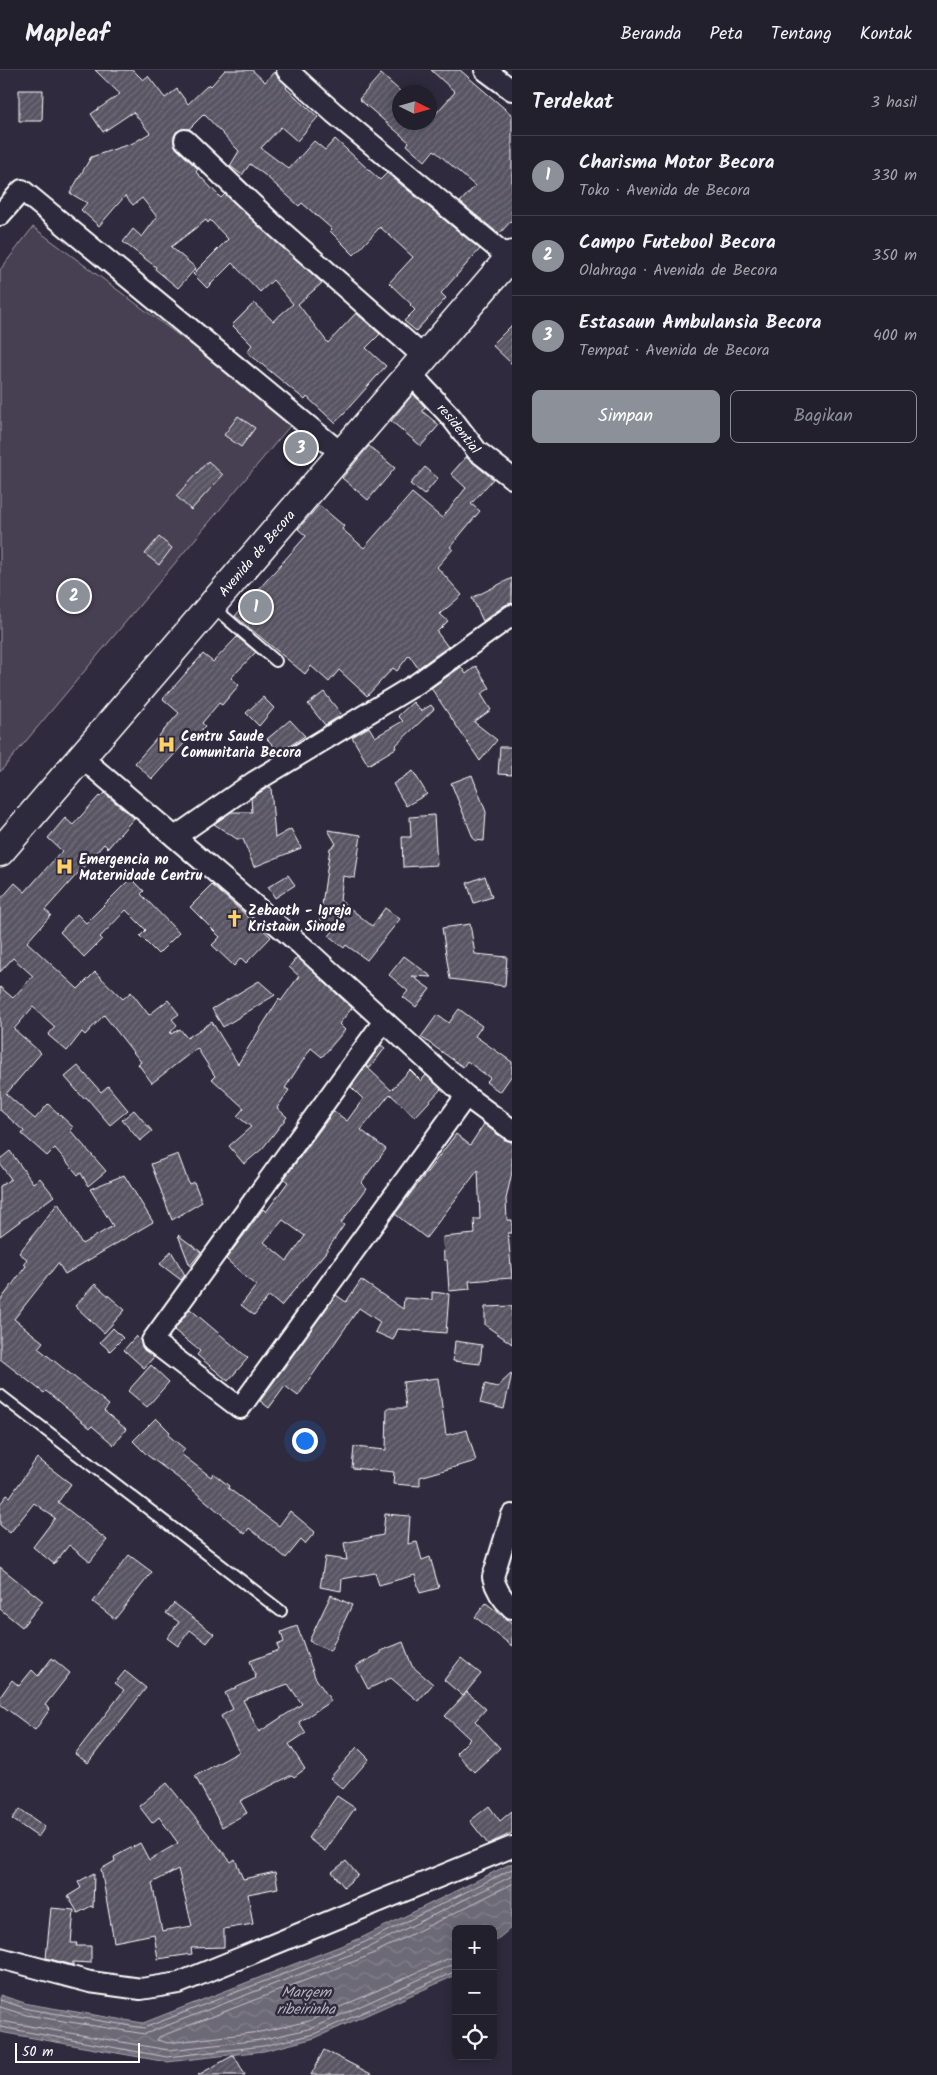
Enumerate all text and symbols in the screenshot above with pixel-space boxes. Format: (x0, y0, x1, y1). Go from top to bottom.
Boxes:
text: Mapleaf (25, 15, 109, 54)
text: Beranda (621, 20, 682, 49)
text: Peta (710, 20, 743, 49)
text: Tentang (771, 20, 832, 49)
text: Kontak (860, 20, 912, 49)
north arrow (392, 85, 437, 130)
text: Terdekat (532, 86, 613, 119)
text: 3 hasil (871, 90, 917, 115)
text: Charisma Motor Becora (579, 148, 774, 178)
text: 1 (546, 163, 550, 188)
text: 330 m (872, 163, 917, 188)
text: Toko · Avenida de Becora (579, 178, 750, 203)
text: Campo Futebool Becora (579, 228, 776, 258)
text: 2 (543, 243, 553, 268)
text: 350 m (872, 243, 917, 268)
text: Olahraga · Avenida de Becora (579, 258, 777, 283)
text: Estasaun Ambulansia Becora (579, 308, 822, 338)
text: 3 (544, 323, 552, 348)
text: 400 m (873, 323, 917, 348)
text: Tempat · Avenida de Becora (579, 338, 770, 363)
button: Simpan (532, 390, 720, 443)
button: Bagikan (730, 390, 917, 443)
street label: residential (431, 398, 486, 460)
pin: 3 (285, 429, 317, 467)
street label: Avenida de Becora (214, 505, 301, 602)
pin: 2 (58, 577, 90, 615)
pin: 1 (240, 588, 272, 626)
place label: Centru Saude Comunitaria Becora (181, 726, 301, 764)
hospital icon: Centru Saude Comunitaria Becora (157, 734, 177, 754)
place label: Emergencia no Maternidade Centru (79, 849, 202, 887)
hospital icon: Emergencia no Maternidade Centru (55, 857, 75, 877)
place label: Zebaoth - Igreja Kristaun Sinode (248, 900, 352, 938)
church icon: Zebaoth - Igreja Kristaun Sinode (224, 908, 244, 928)
your location (292, 1428, 318, 1454)
map controls (452, 1925, 497, 2060)
button: + (452, 1925, 497, 1970)
button: − (452, 1970, 497, 2015)
water label: Margem ribeirinha (277, 1981, 336, 2022)
button: locate (452, 2015, 497, 2060)
scale bar (15, 2040, 140, 2063)
text: 50 m (22, 2041, 53, 2063)

